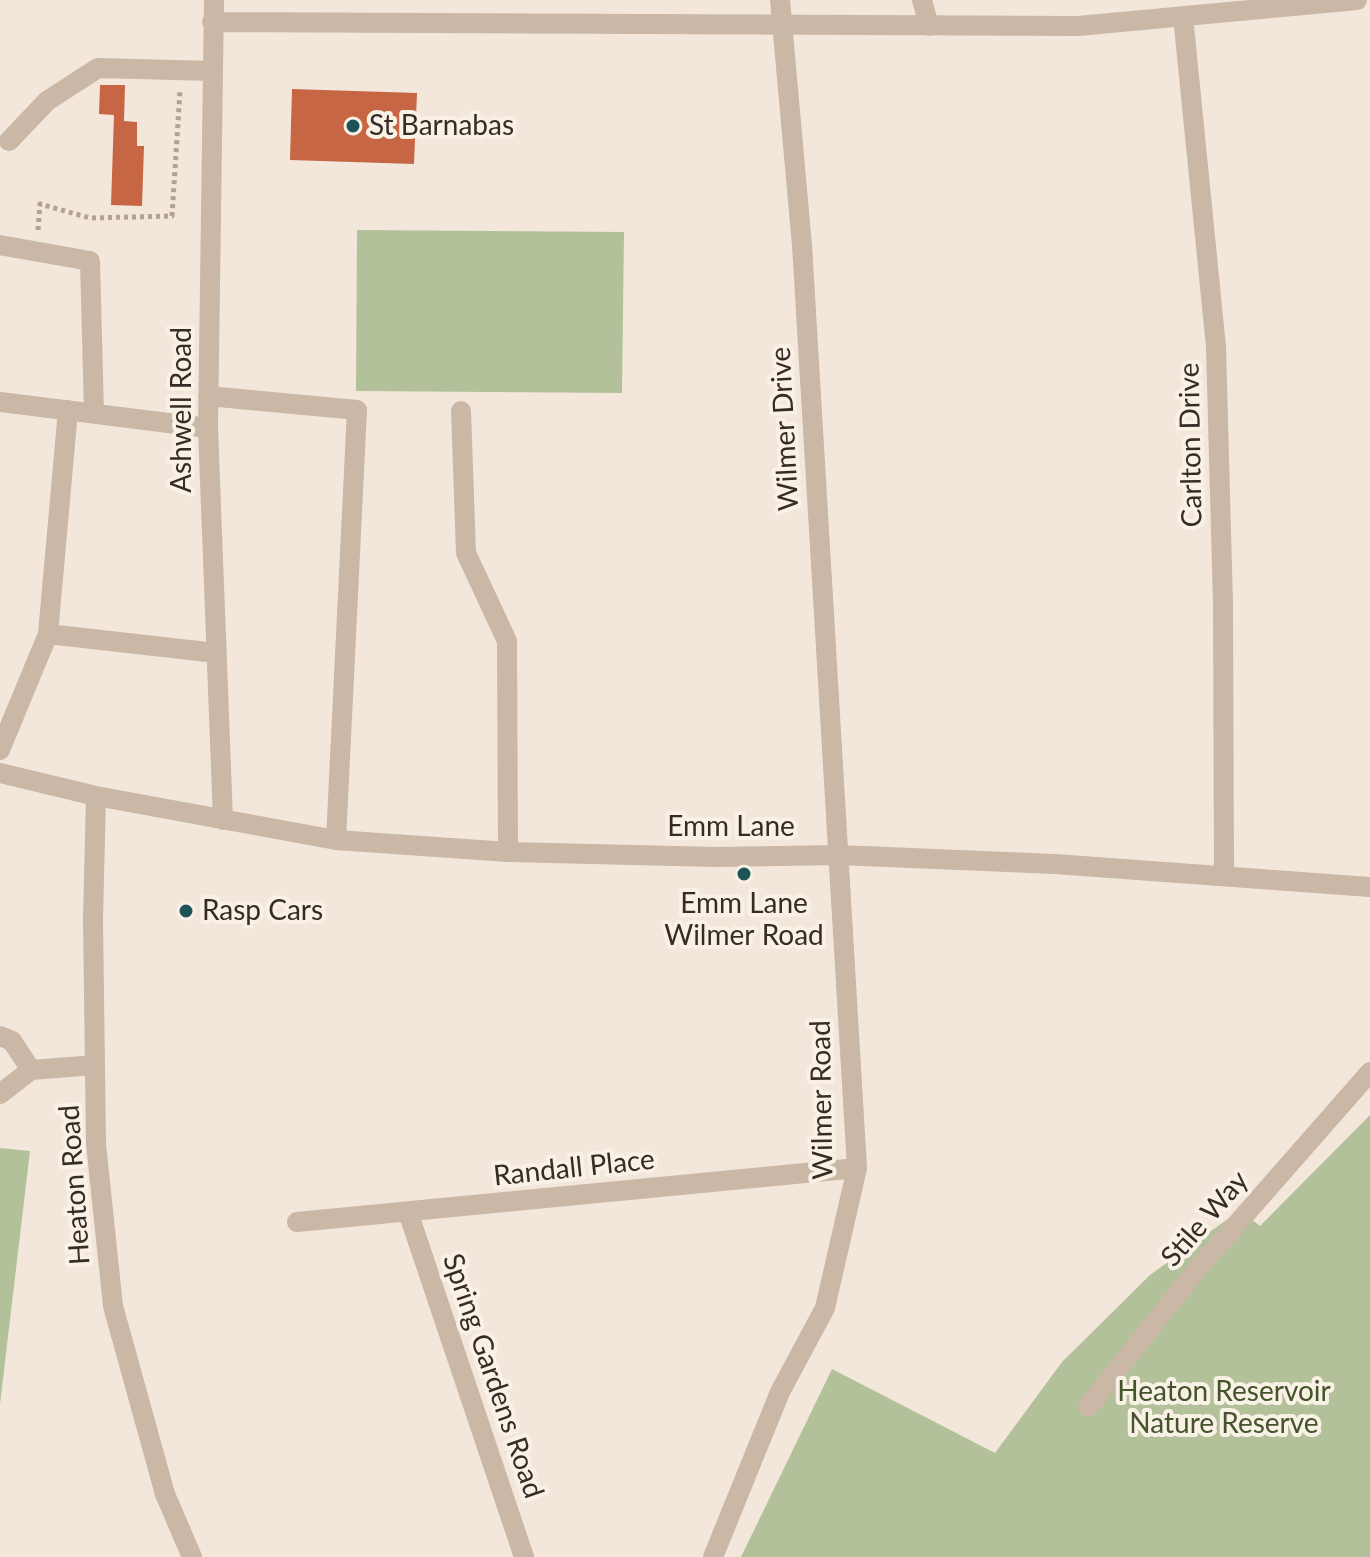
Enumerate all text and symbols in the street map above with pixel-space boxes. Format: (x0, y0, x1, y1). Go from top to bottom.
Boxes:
place label: St Barnabas (369, 109, 514, 143)
marker: St Barnabas (344, 117, 362, 135)
street label: Ashwell Road (165, 327, 199, 493)
street label: Wilmer Drive (764, 346, 806, 512)
street label: Carlton Drive (1173, 362, 1209, 528)
street label: Emm Lane (667, 810, 795, 844)
marker: Emm Lane Wilmer Road (735, 865, 753, 883)
place label: Emm Lane Wilmer Road (664, 887, 824, 953)
place label: Rasp Cars (202, 894, 323, 928)
marker: Rasp Cars (177, 902, 195, 920)
street label: Wilmer Road (804, 1020, 840, 1180)
street label: Heaton Road (53, 1104, 97, 1266)
street label: Randall Place (492, 1143, 656, 1193)
street label: Stile Way (1154, 1164, 1256, 1274)
street label: Spring Gardens Road (435, 1249, 551, 1503)
park label: Heaton Reservoir Nature Reserve (1117, 1375, 1331, 1441)

